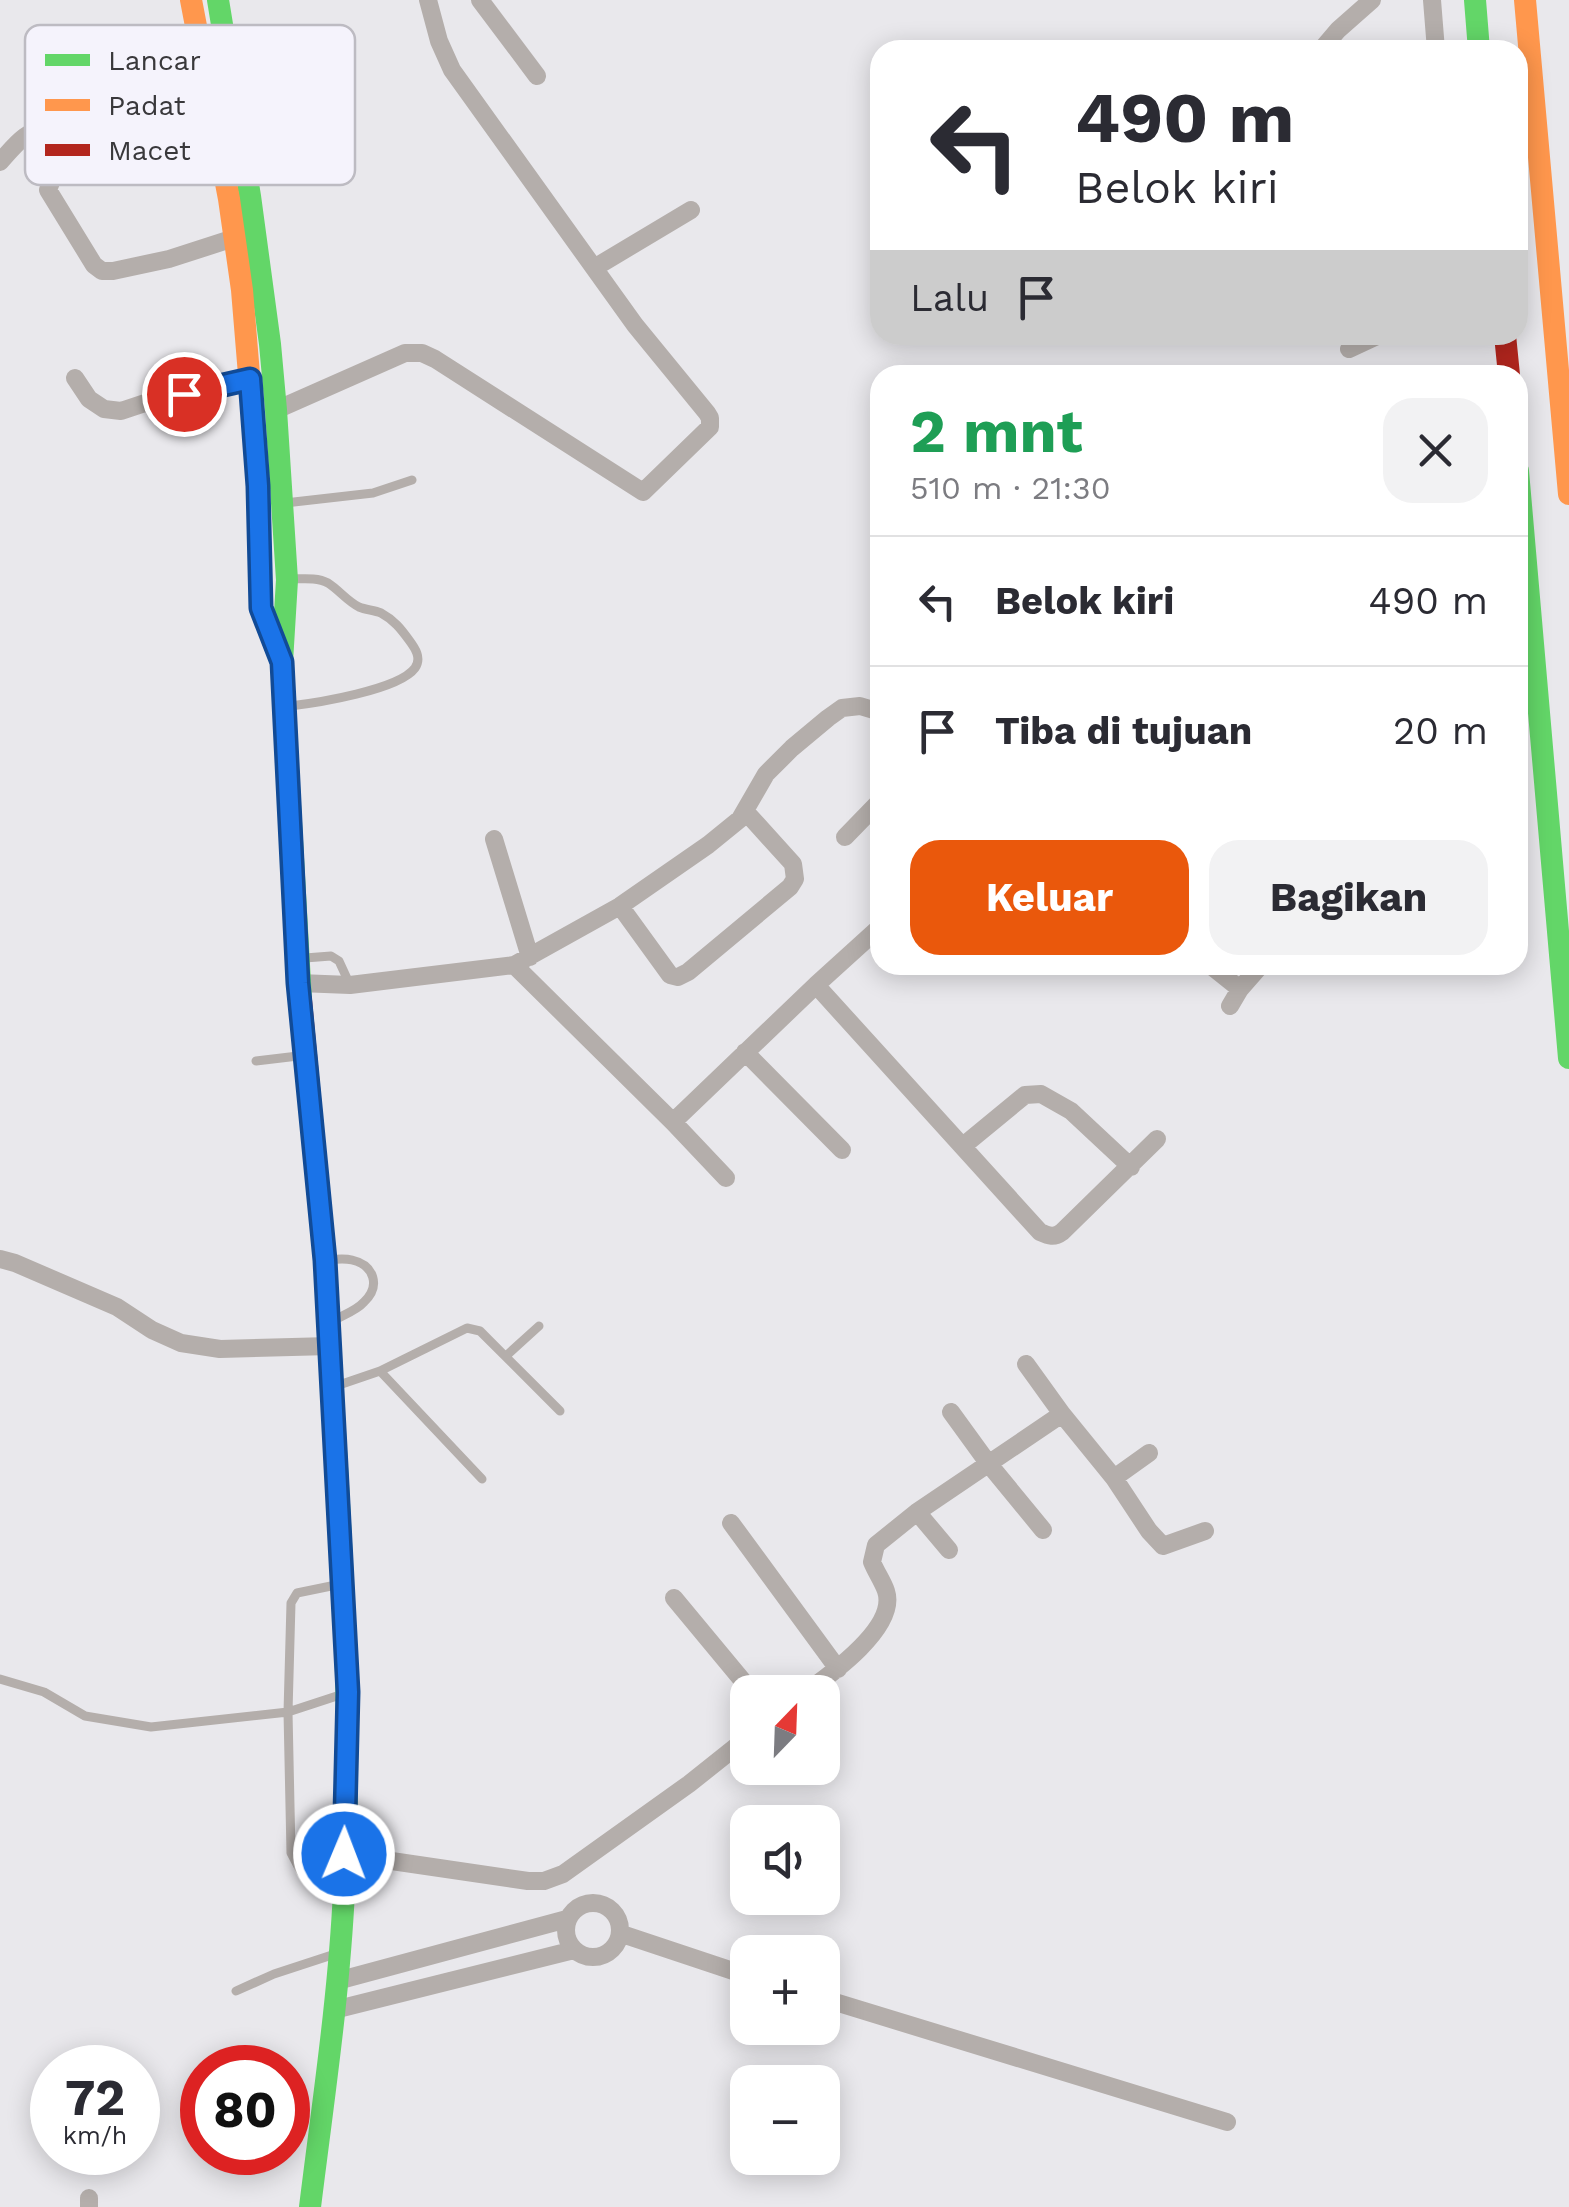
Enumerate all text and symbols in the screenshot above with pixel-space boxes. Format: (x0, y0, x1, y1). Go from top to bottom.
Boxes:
legend (25, 25, 355, 185)
text: Lancar (108, 44, 201, 77)
text: 490 m (1075, 77, 1294, 159)
icon: left (910, 80, 1040, 210)
text: Padat (108, 89, 186, 122)
text: Macet (108, 134, 191, 167)
text: Belok kiri (1075, 161, 1279, 214)
icon: arrive (1009, 270, 1064, 325)
text: Lalu (910, 276, 989, 320)
pin (142, 352, 227, 437)
icon: arrive (157, 367, 212, 422)
text: 2 mnt (910, 396, 1083, 467)
button: close (1383, 398, 1488, 503)
text: 510 m · 21:30 (910, 469, 1111, 507)
icon: left (910, 574, 965, 629)
text: Belok kiri (995, 579, 1174, 623)
text: 490 m (1369, 579, 1488, 623)
icon: arrive (910, 704, 965, 759)
text: Tiba di tujuan (995, 709, 1252, 753)
text: 20 m (1393, 709, 1488, 753)
button: Keluar (910, 840, 1189, 955)
button: Bagikan (1209, 840, 1488, 955)
north arrow (730, 1675, 840, 1785)
map controls (730, 1675, 840, 2175)
position arrow (292, 1802, 396, 1906)
button: sound (730, 1805, 840, 1915)
button: + (730, 1935, 840, 2045)
speed limit sign: 80 (180, 2045, 310, 2175)
button: − (730, 2065, 840, 2175)
text: 72 (65, 2068, 125, 2127)
text: km/h (63, 2121, 127, 2150)

